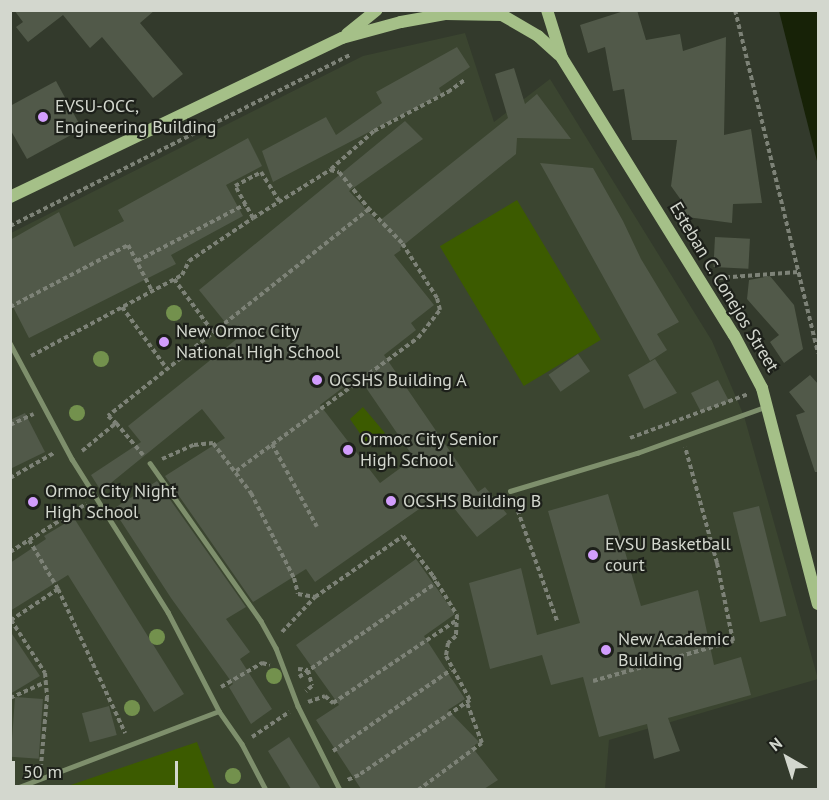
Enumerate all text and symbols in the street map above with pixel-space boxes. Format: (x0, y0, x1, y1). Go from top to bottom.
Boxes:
place label: EVSU-OCC, Engineering Building (55, 96, 216, 138)
marker: EVSU-OCC, Engineering Building (36, 110, 50, 124)
street label: Esteban C. Conejos Street (664, 198, 784, 376)
place label: New Ormoc City National High School (176, 321, 340, 364)
marker: New Ormoc City National High School (157, 335, 171, 349)
place label: OCSHS Building A (329, 369, 467, 391)
marker: OCSHS Building A (310, 373, 324, 387)
place label: Ormoc City Senior High School (360, 429, 499, 472)
marker: Ormoc City Senior High School (341, 443, 355, 457)
place label: Ormoc City Night High School (45, 481, 178, 524)
place label: OCSHS Building B (403, 490, 541, 512)
marker: OCSHS Building B (384, 494, 398, 508)
marker: Ormoc City Night High School (26, 495, 40, 509)
place label: EVSU Basketball court (605, 534, 731, 576)
marker: EVSU Basketball court (586, 548, 600, 562)
place label: New Academic Building (618, 629, 731, 672)
marker: New Academic Building (599, 643, 613, 657)
north arrow (757, 728, 817, 788)
text: N (765, 733, 786, 755)
scale bar (15, 749, 182, 787)
text: 50 m (23, 760, 62, 783)

